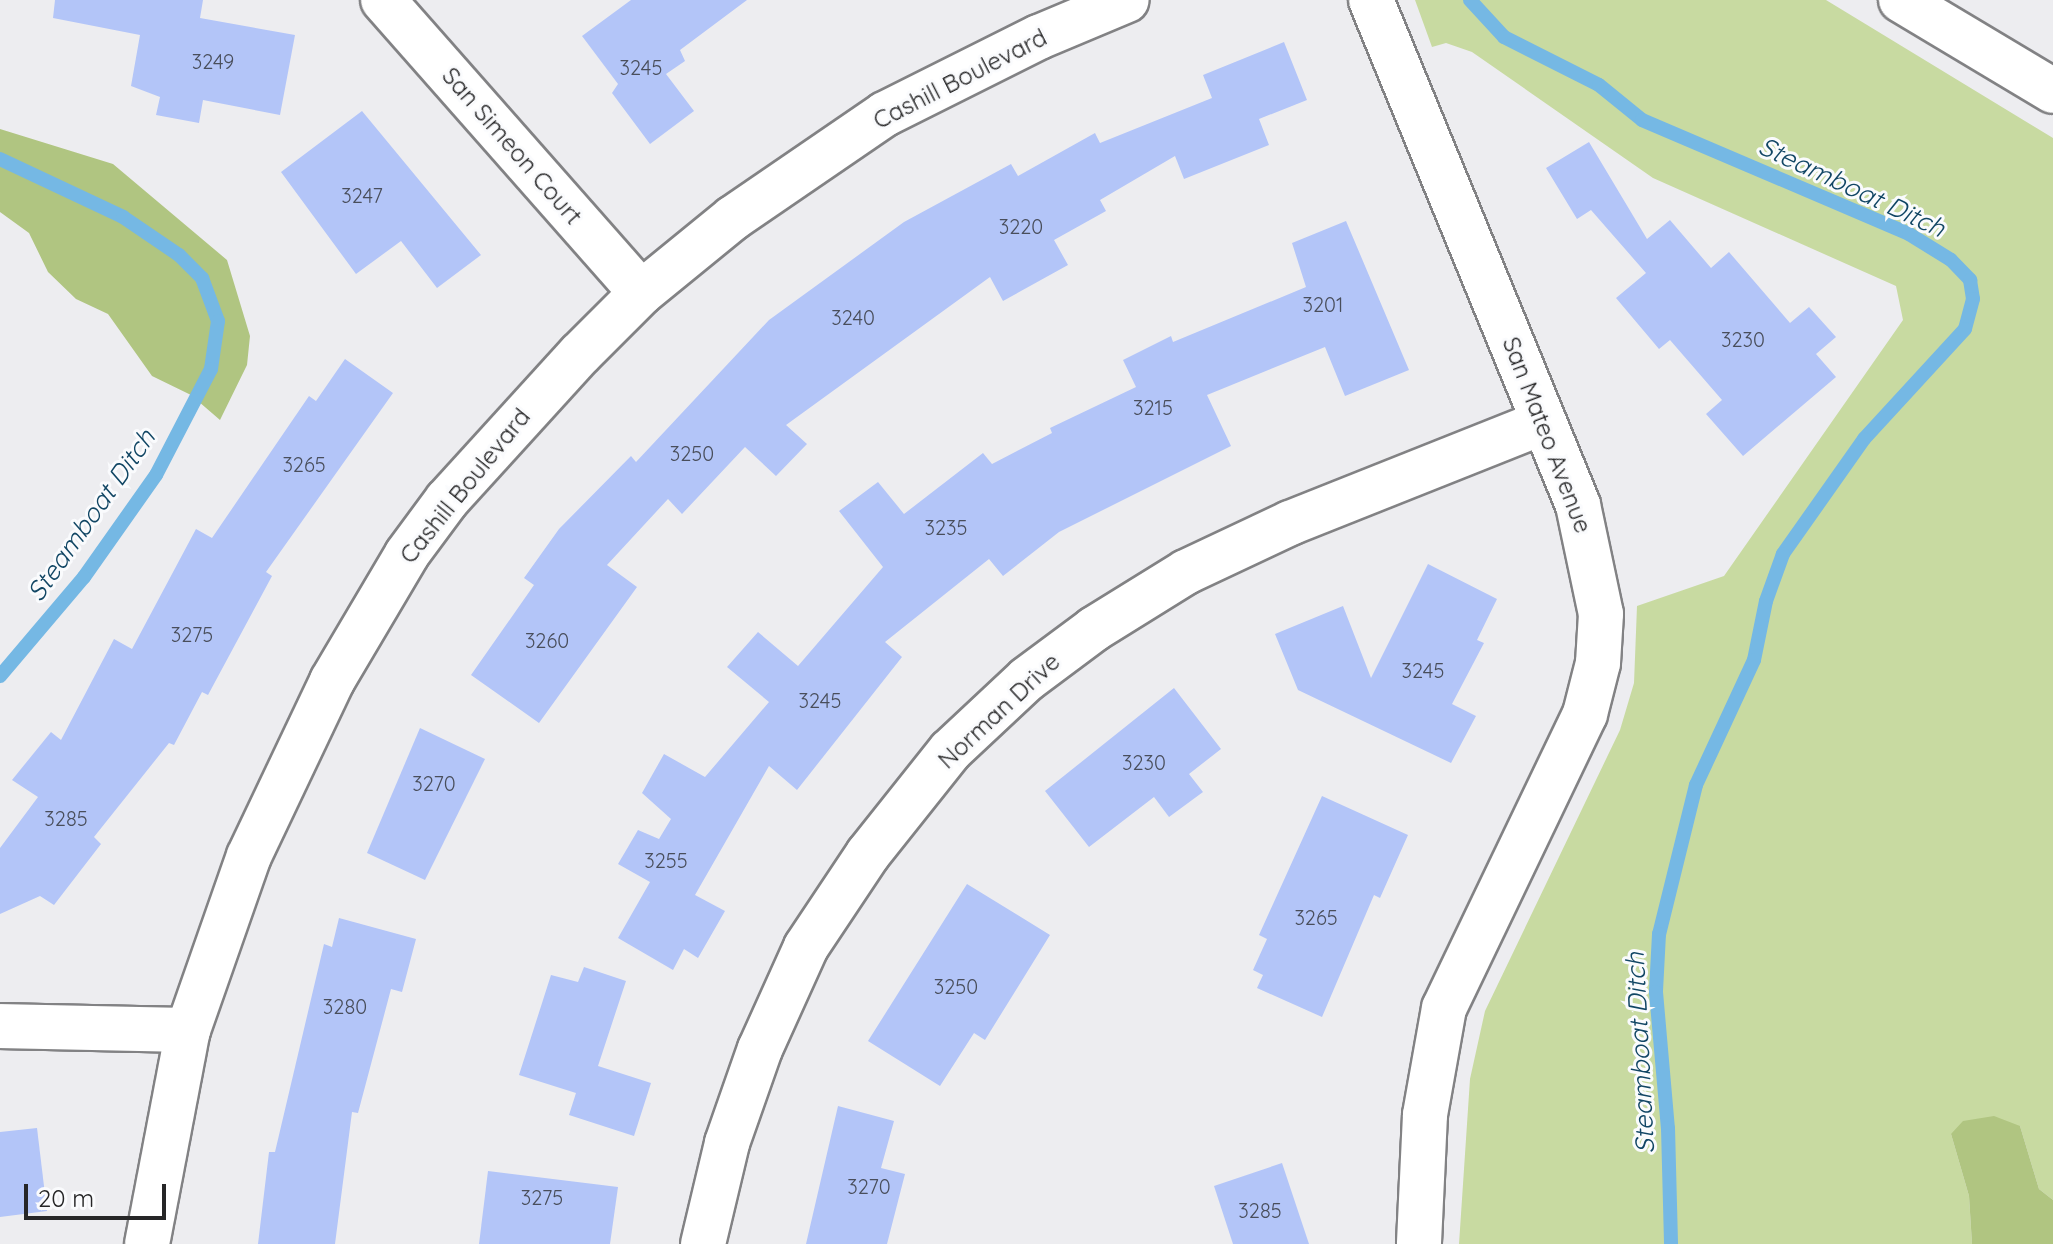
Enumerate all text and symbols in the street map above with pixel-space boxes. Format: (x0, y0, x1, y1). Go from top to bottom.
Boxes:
street label: Cashill Boulevard (868, 23, 1052, 135)
house number: 3249 (192, 49, 234, 73)
house number: 3245 (620, 55, 662, 79)
street label: San Simeon Court (436, 62, 588, 230)
water label: Steamboat Ditch (1754, 130, 1950, 244)
house number: 3247 (341, 183, 383, 207)
house number: 3220 (999, 214, 1043, 238)
house number: 3201 (1303, 292, 1343, 316)
house number: 3240 (831, 305, 875, 329)
house number: 3230 (1721, 327, 1765, 351)
street label: San Mateo Avenue (1496, 333, 1598, 537)
house number: 3215 (1133, 395, 1173, 419)
street label: Cashill Boulevard (394, 403, 536, 569)
water label: Steamboat Ditch (20, 423, 162, 607)
house number: 3250 (670, 441, 714, 465)
house number: 3265 (282, 452, 326, 476)
house number: 3235 (925, 515, 967, 539)
house number: 3275 (171, 622, 213, 646)
house number: 3260 (525, 628, 569, 652)
street label: Norman Drive (932, 647, 1066, 775)
house number: 3245 (1402, 658, 1444, 682)
house number: 3245 (799, 688, 841, 712)
house number: 3230 (1122, 750, 1166, 774)
house number: 3270 (412, 771, 456, 795)
house number: 3285 (44, 806, 88, 830)
house number: 3255 (644, 848, 688, 872)
house number: 3265 (1294, 905, 1338, 929)
water label: Steamboat Ditch (1619, 951, 1661, 1155)
house number: 3250 (934, 974, 978, 998)
house number: 3280 (323, 994, 367, 1018)
scale bar (28, 1168, 170, 1218)
house number: 3270 (847, 1174, 891, 1198)
text: 20 m (38, 1183, 94, 1213)
house number: 3275 (521, 1185, 563, 1209)
house number: 3285 (1238, 1198, 1282, 1222)

